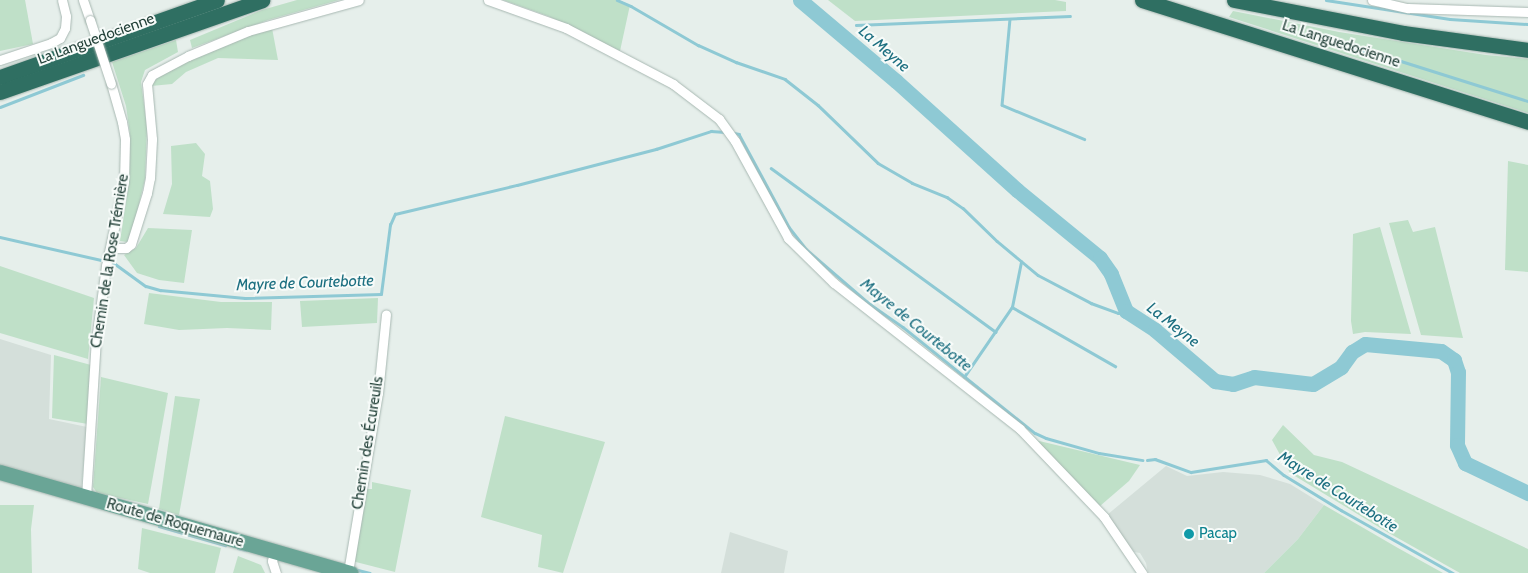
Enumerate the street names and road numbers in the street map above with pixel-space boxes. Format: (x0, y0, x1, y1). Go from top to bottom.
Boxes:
street label: La Languedocienne (35, 10, 157, 68)
street label: La Languedocienne (1280, 16, 1402, 72)
street label: Chemin de la Rose Trémière (87, 173, 133, 349)
street label: Chemin des Écureuils (349, 375, 387, 511)
street label: Route de Roquemaure (104, 495, 246, 551)

